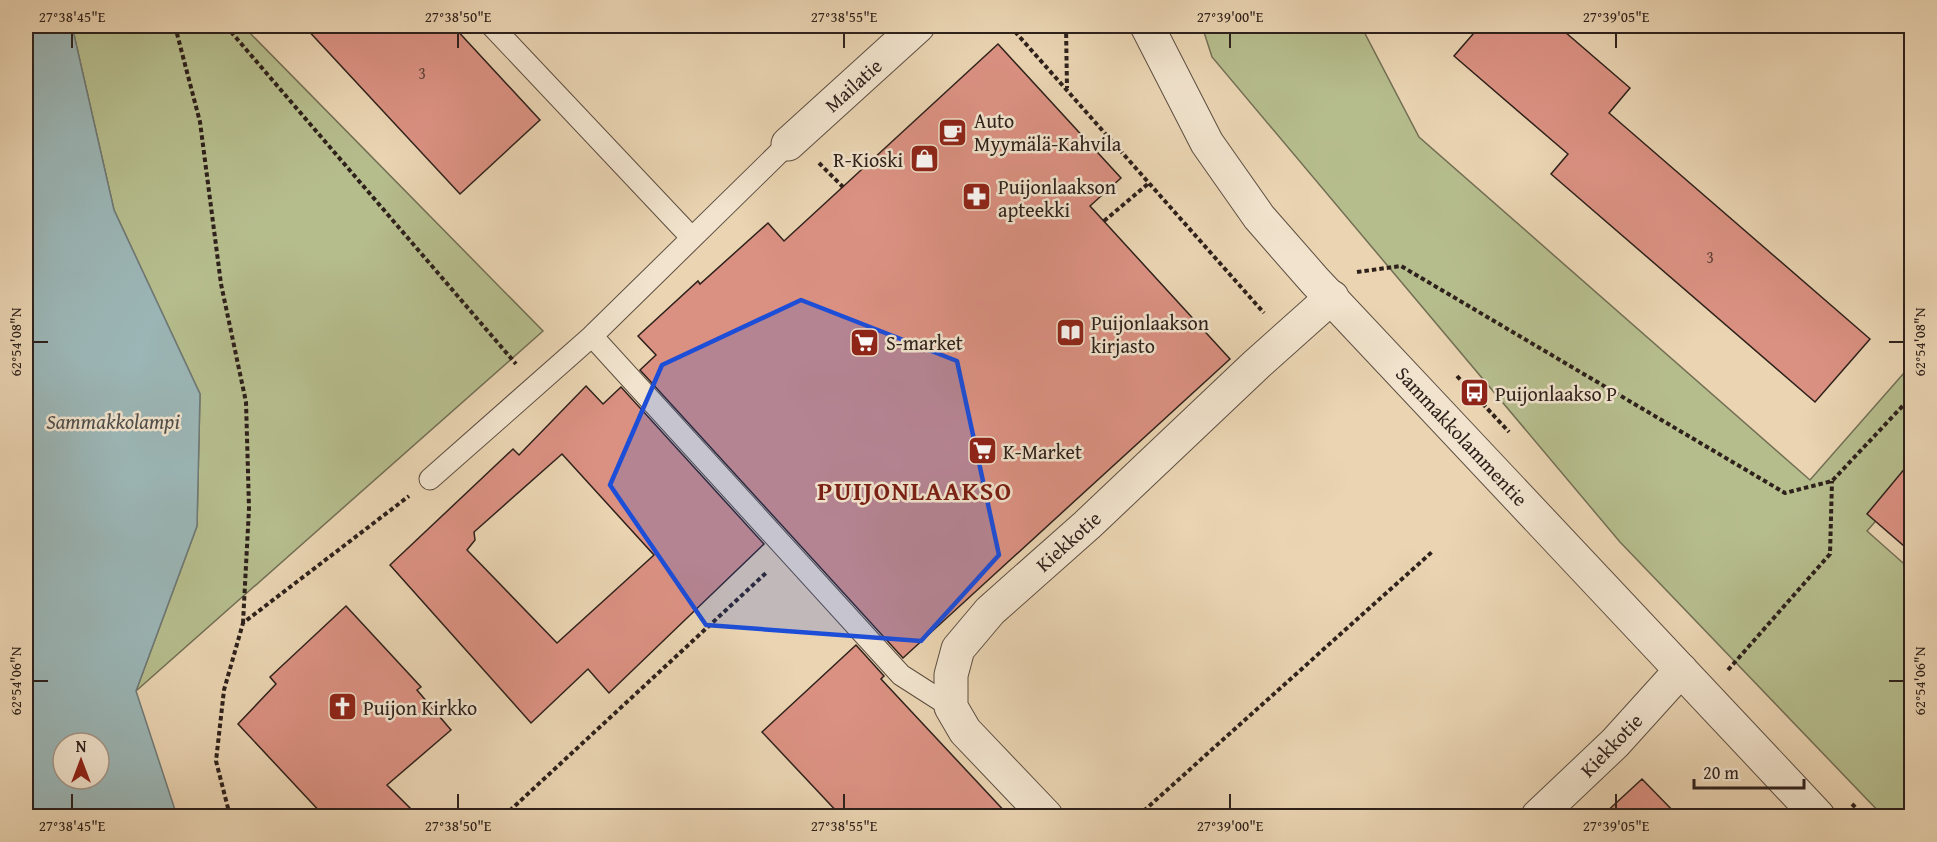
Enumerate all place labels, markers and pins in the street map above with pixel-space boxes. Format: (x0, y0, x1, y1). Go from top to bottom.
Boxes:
place label: Auto Myymälä-Kahvila (974, 106, 1122, 158)
cafe icon: Auto Myymälä-Kahvila (937, 116, 969, 148)
shop icon: R-Kioski (908, 143, 940, 175)
place label: R-Kioski (833, 145, 903, 174)
place label: Puijonlaakson apteekki (998, 172, 1116, 224)
pharmacy icon: Puijonlaakson apteekki (961, 181, 993, 213)
place label: Puijonlaakson kirjasto (1091, 308, 1209, 360)
library icon: Puijonlaakson kirjasto (1054, 317, 1086, 349)
supermarket icon: S-market (849, 326, 881, 358)
place label: S-market (886, 328, 963, 357)
bus stop icon: Puijonlaakso P (1458, 377, 1490, 409)
place label: Puijonlaakso P (1495, 379, 1617, 408)
supermarket icon: K-Market (966, 435, 998, 467)
place label: K-Market (1003, 437, 1082, 466)
church icon: Puijon Kirkko (326, 691, 358, 723)
place label: Puijon Kirkko (363, 693, 477, 722)

